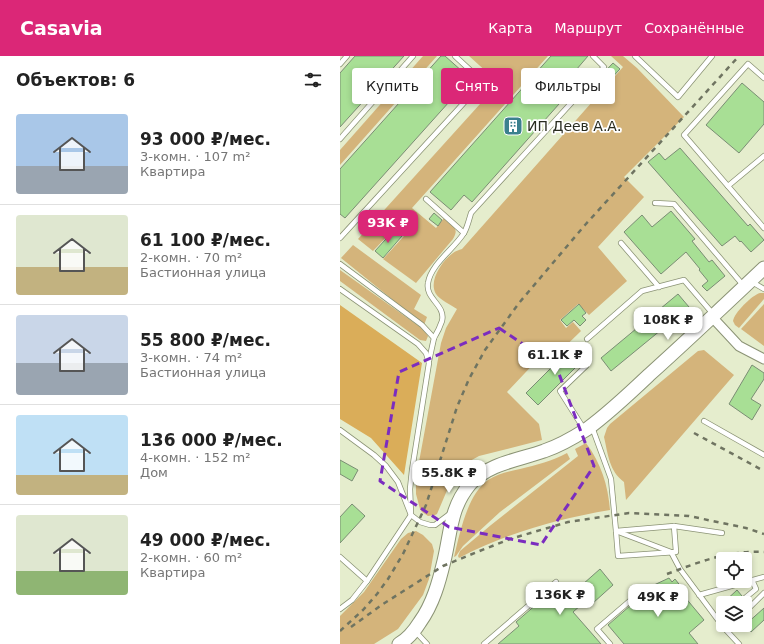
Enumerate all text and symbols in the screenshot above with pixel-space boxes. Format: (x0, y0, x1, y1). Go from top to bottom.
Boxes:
text: Casavia (20, 17, 103, 39)
text: Карта (488, 20, 532, 36)
text: Маршрут (554, 20, 622, 36)
text: Сохранённые (644, 20, 744, 36)
chip: Купить (352, 68, 433, 104)
chip: Снять (441, 68, 513, 104)
chip: Фильтры (521, 68, 615, 104)
icon: filters (302, 69, 324, 91)
text: Объектов: 6 (16, 70, 135, 90)
building icon: ИП Деев А.А. (502, 115, 524, 137)
place label: ИП Деев А.А. (527, 118, 621, 134)
text: 93 000 ₽/мес. (140, 129, 271, 149)
icon: home (48, 130, 96, 178)
text: 3-комн. · 107 m² (140, 149, 250, 164)
text: Квартира (140, 164, 205, 179)
pin: 93K ₽ (360, 210, 416, 244)
text: 93K ₽ (367, 215, 409, 230)
text: 61 100 ₽/мес. (140, 230, 271, 250)
icon: home (48, 231, 96, 279)
text: 2-комн. · 70 m² (140, 250, 242, 265)
text: Бастионная улица (140, 265, 266, 280)
pin: 108K ₽ (635, 307, 701, 341)
text: 108K ₽ (643, 312, 693, 327)
text: 55 800 ₽/мес. (140, 330, 271, 350)
icon: home (48, 331, 96, 379)
pin: 61.1K ₽ (518, 342, 592, 376)
text: 61.1K ₽ (527, 347, 583, 362)
text: 3-комн. · 74 m² (140, 350, 242, 365)
text: Бастионная улица (140, 365, 266, 380)
text: 136 000 ₽/мес. (140, 430, 283, 450)
icon: home (48, 431, 96, 479)
text: 4-комн. · 152 m² (140, 450, 250, 465)
pin: 55.8K ₽ (412, 460, 486, 494)
text: Дом (140, 465, 168, 480)
text: 55.8K ₽ (421, 465, 477, 480)
text: 49 000 ₽/мес. (140, 530, 271, 550)
icon: home (48, 531, 96, 579)
text: 2-комн. · 60 m² (140, 550, 242, 565)
map controls (716, 552, 752, 632)
button: locate (716, 552, 752, 588)
text: Квартира (140, 565, 205, 580)
pin: 136K ₽ (527, 582, 593, 616)
pin: 49K ₽ (630, 584, 686, 618)
text: 136K ₽ (535, 587, 585, 602)
text: 49K ₽ (637, 589, 679, 604)
button: layers (716, 596, 752, 632)

